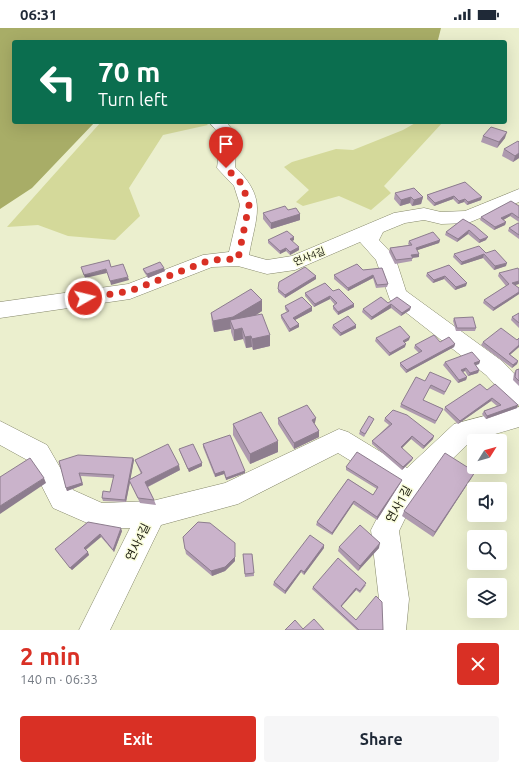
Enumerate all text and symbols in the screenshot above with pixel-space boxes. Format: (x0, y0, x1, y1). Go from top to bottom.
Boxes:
text: 06:31 (20, 6, 58, 23)
icon: left (32, 56, 84, 108)
text: 70 m (98, 56, 160, 87)
text: Turn left (98, 89, 168, 109)
pin (209, 127, 243, 168)
icon: arrive (215, 133, 237, 155)
street label: 연사4길 (292, 245, 327, 268)
position arrow (64, 277, 106, 319)
north arrow (467, 434, 507, 474)
map controls (467, 434, 507, 618)
button: sound (467, 482, 507, 522)
street label: 연사1길 (383, 483, 414, 524)
street label: 연사4길 (123, 521, 152, 563)
button: search (467, 530, 507, 570)
button: layers (467, 578, 507, 618)
text: 2 min (20, 643, 81, 670)
button: close (457, 643, 499, 685)
text: 140 m · 06:33 (20, 672, 98, 686)
button: Exit (20, 716, 256, 762)
button: Share (264, 716, 499, 762)

